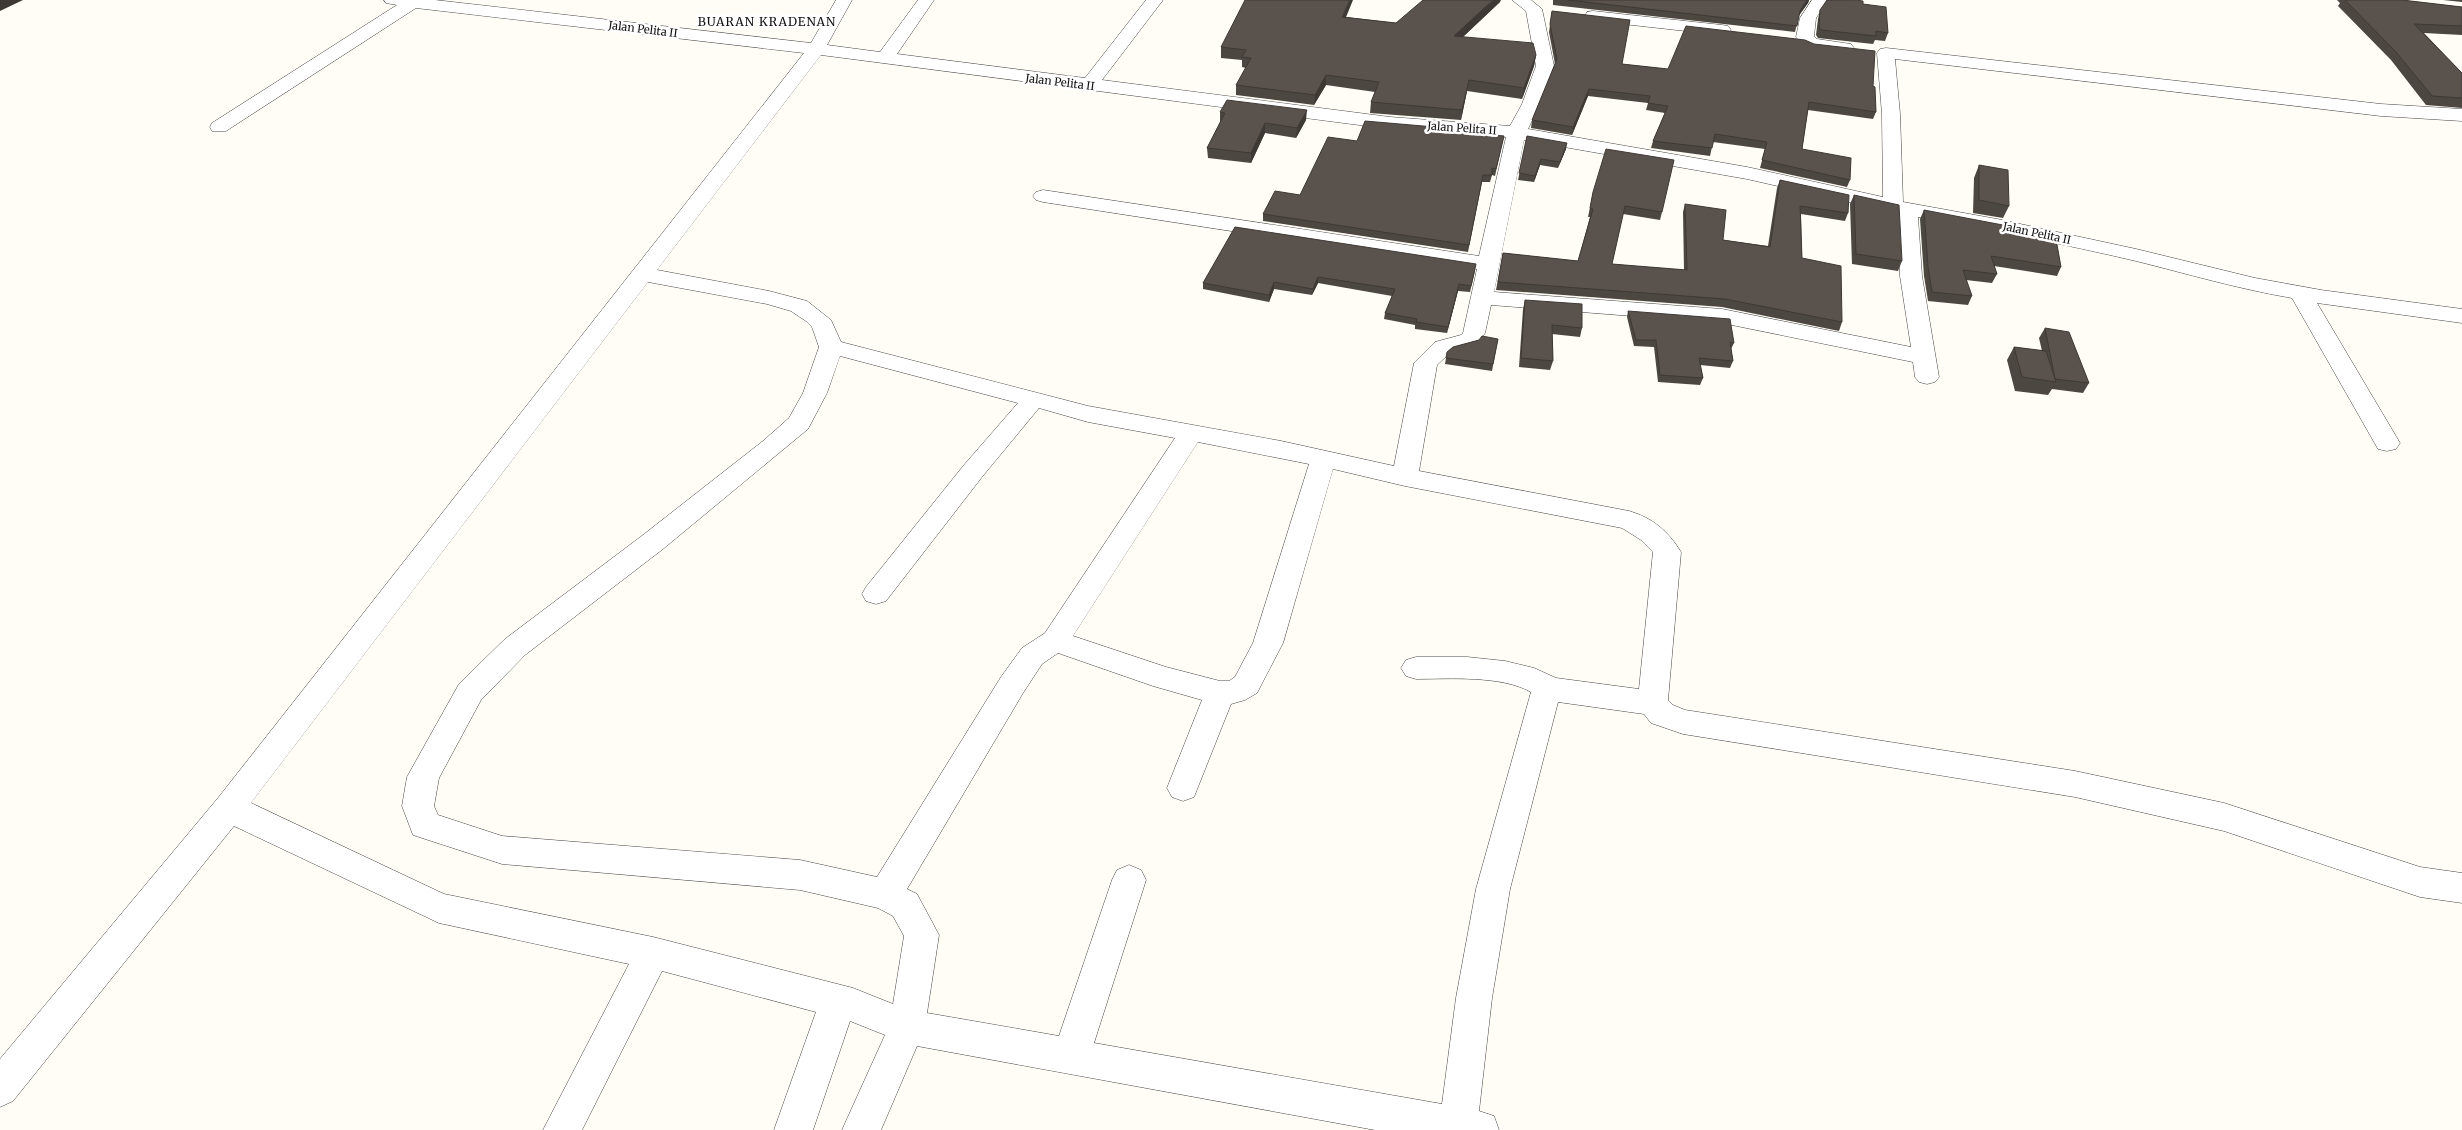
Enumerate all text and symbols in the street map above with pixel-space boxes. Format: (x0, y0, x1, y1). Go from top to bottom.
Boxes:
district label: BUARAN KRADENAN (698, 14, 836, 29)
street label: Jalan Pelita II (607, 18, 678, 40)
street label: Jalan Pelita II (1024, 71, 1095, 93)
street label: Jalan Pelita II (1426, 119, 1497, 137)
street label: Jalan Pelita II (2001, 219, 2072, 247)

